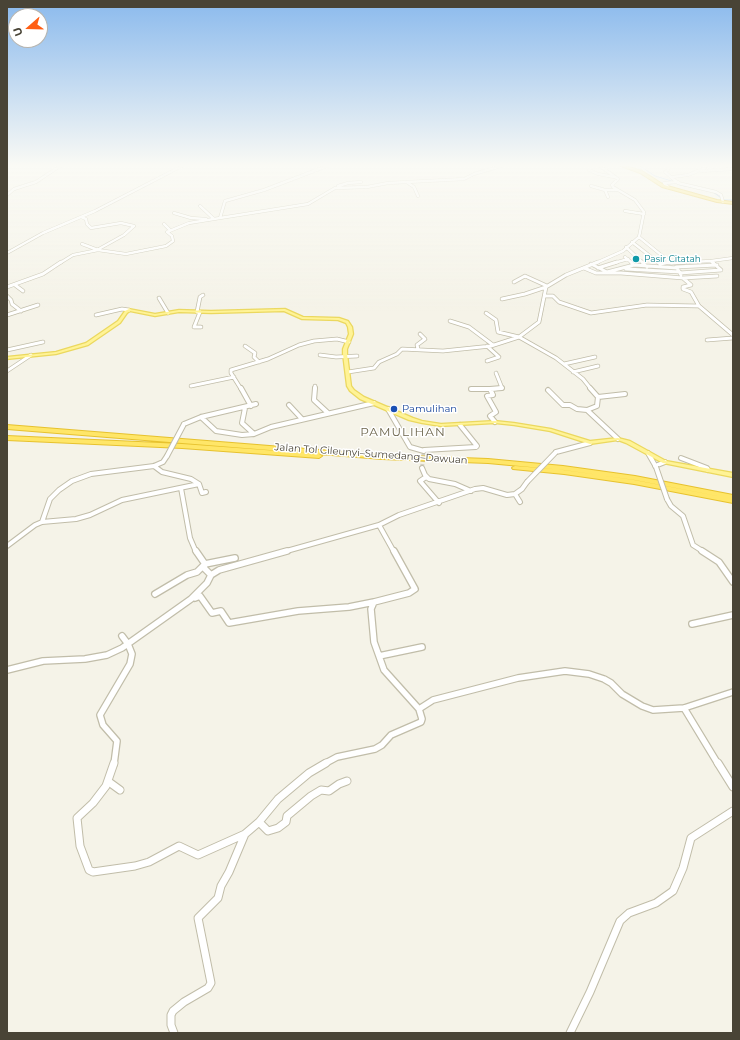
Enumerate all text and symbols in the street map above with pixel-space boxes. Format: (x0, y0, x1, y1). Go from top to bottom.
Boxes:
north arrow (8, 8, 48, 48)
text: U (10, 25, 26, 38)
marker: Pasir Citatah (631, 254, 641, 264)
place label: Pasir Citatah (644, 254, 701, 264)
place label: Pamulihan (402, 403, 457, 415)
marker: Pamulihan (389, 404, 399, 414)
district label: PAMULIHAN (360, 425, 446, 439)
street label: Jalan Tol Cileunyi–Sumedang–Dawuan (274, 441, 468, 467)

